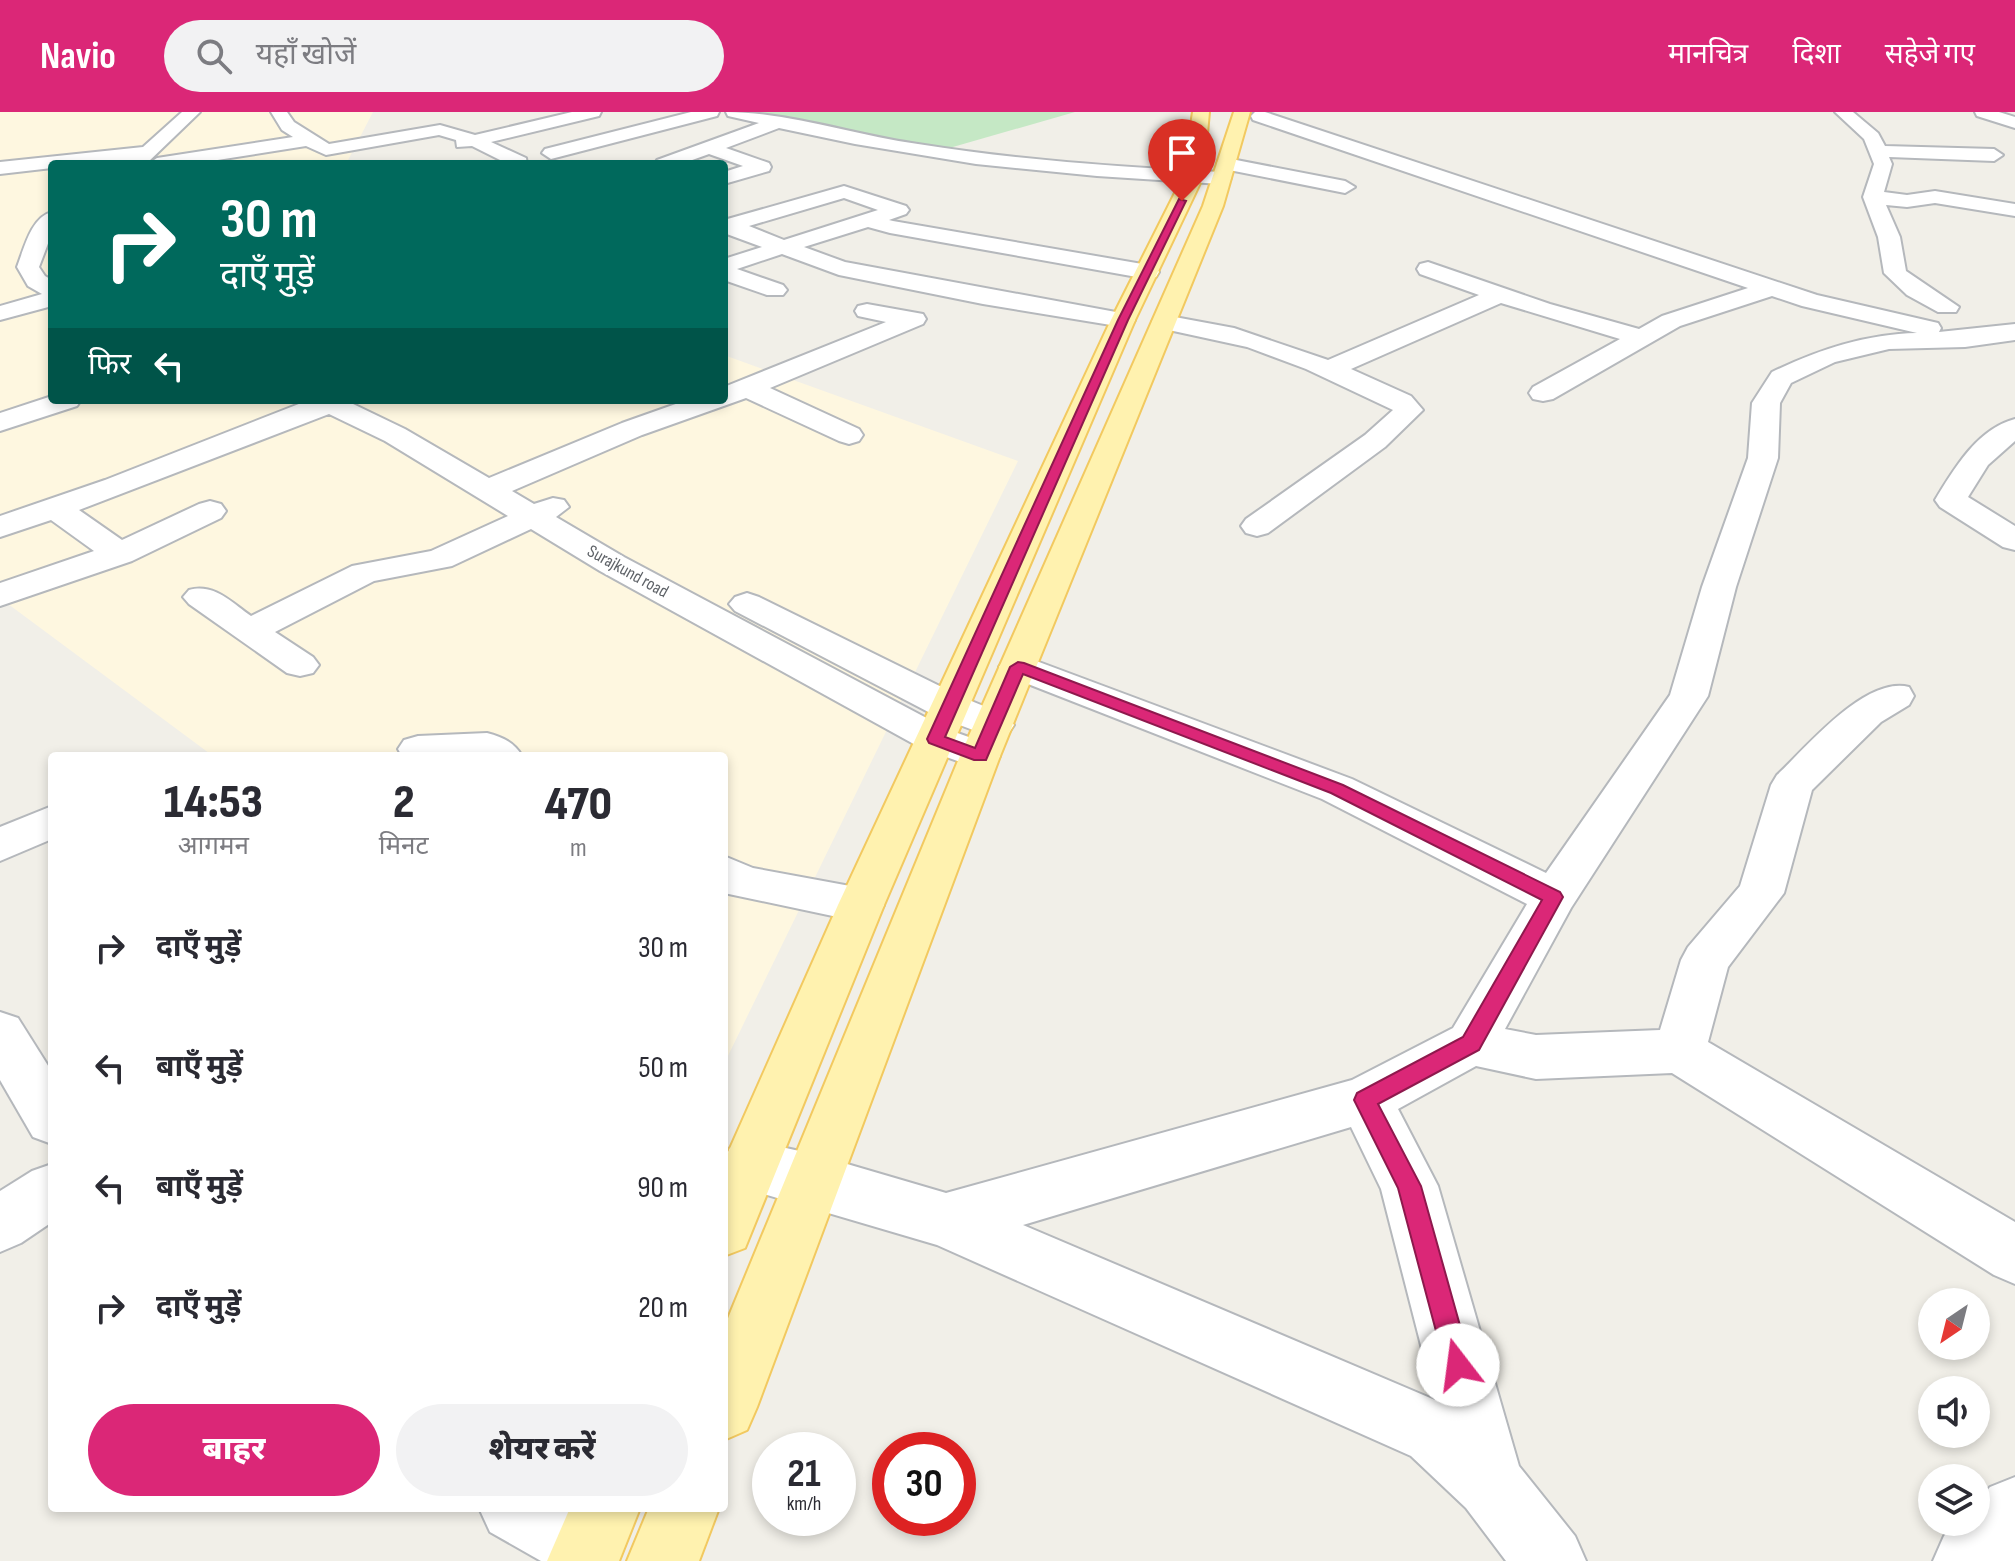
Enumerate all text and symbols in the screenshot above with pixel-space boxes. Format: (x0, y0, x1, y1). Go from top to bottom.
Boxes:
search box (164, 20, 724, 92)
text: Navio (40, 34, 116, 79)
icon: search (192, 34, 236, 78)
text: यहाँ खोजें (256, 37, 356, 73)
text: मानचित्र (1668, 38, 1748, 71)
text: दिशा (1792, 38, 1841, 71)
text: सहेजे गए (1885, 38, 1975, 71)
pin (1148, 119, 1216, 201)
icon: arrive (1160, 131, 1204, 175)
text: 30 m (220, 187, 318, 254)
icon: right (88, 192, 192, 296)
text: दाएँ मुड़ें (220, 255, 315, 298)
icon: left (147, 344, 191, 388)
text: फिर (88, 347, 131, 383)
street label: Surajkund road (584, 541, 672, 602)
text: 14:53 (164, 774, 263, 831)
text: 2 (393, 774, 414, 831)
text: 470 (544, 776, 612, 833)
text: आगमन (178, 831, 249, 862)
text: मिनट (379, 831, 429, 862)
text: m (570, 833, 587, 864)
icon: right (88, 926, 132, 970)
text: दाएँ मुड़ें (156, 929, 241, 965)
text: 30 m (638, 930, 688, 966)
icon: left (88, 1046, 132, 1090)
text: बाएँ मुड़ें (156, 1049, 243, 1085)
text: 50 m (639, 1050, 688, 1086)
icon: left (88, 1166, 132, 1210)
text: बाएँ मुड़ें (156, 1169, 243, 1205)
text: 90 m (637, 1170, 688, 1206)
icon: right (88, 1286, 132, 1330)
north arrow (1918, 1288, 1990, 1360)
map controls (1918, 1288, 1990, 1536)
text: दाएँ मुड़ें (156, 1289, 241, 1325)
text: 20 m (638, 1290, 688, 1326)
position arrow (1416, 1323, 1500, 1407)
button: sound (1918, 1376, 1990, 1448)
button: बाहर (88, 1404, 380, 1496)
button: शेयर करें (396, 1404, 688, 1496)
speed limit sign: 30 (872, 1432, 976, 1536)
text: 21 (787, 1450, 821, 1498)
button: layers (1918, 1464, 1990, 1536)
text: km/h (787, 1492, 821, 1516)

